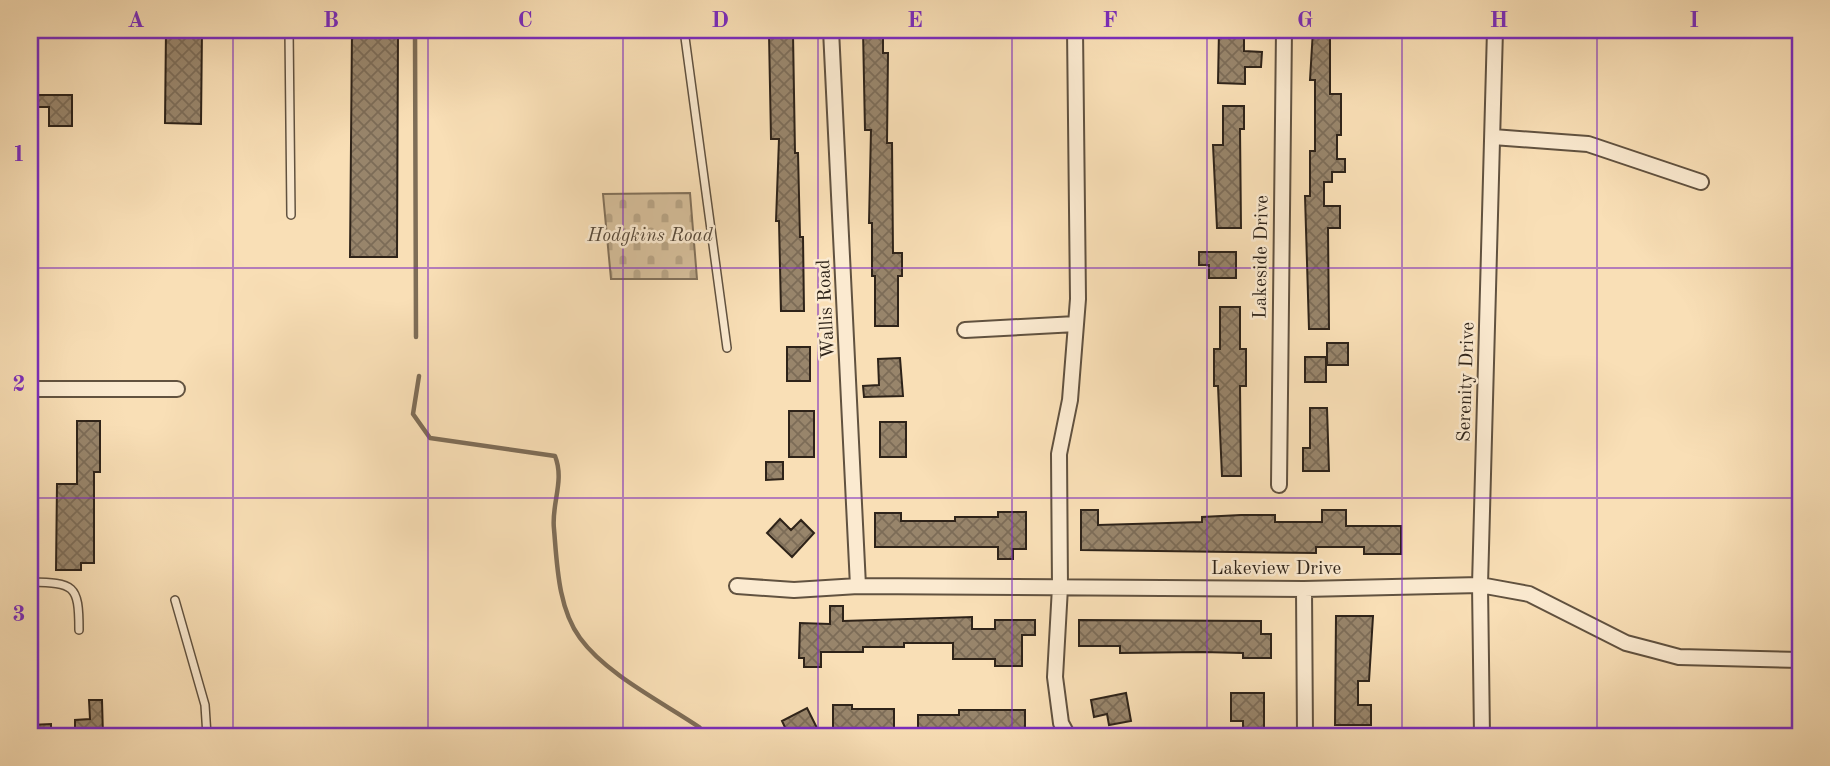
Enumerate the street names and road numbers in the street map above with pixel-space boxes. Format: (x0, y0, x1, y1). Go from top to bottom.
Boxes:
street label: Lakeside Drive (1251, 195, 1273, 319)
street label: Wallis Road (815, 259, 839, 359)
street label: Serenity Drive (1455, 322, 1479, 442)
street label: Lakeview Drive (1211, 560, 1341, 579)

